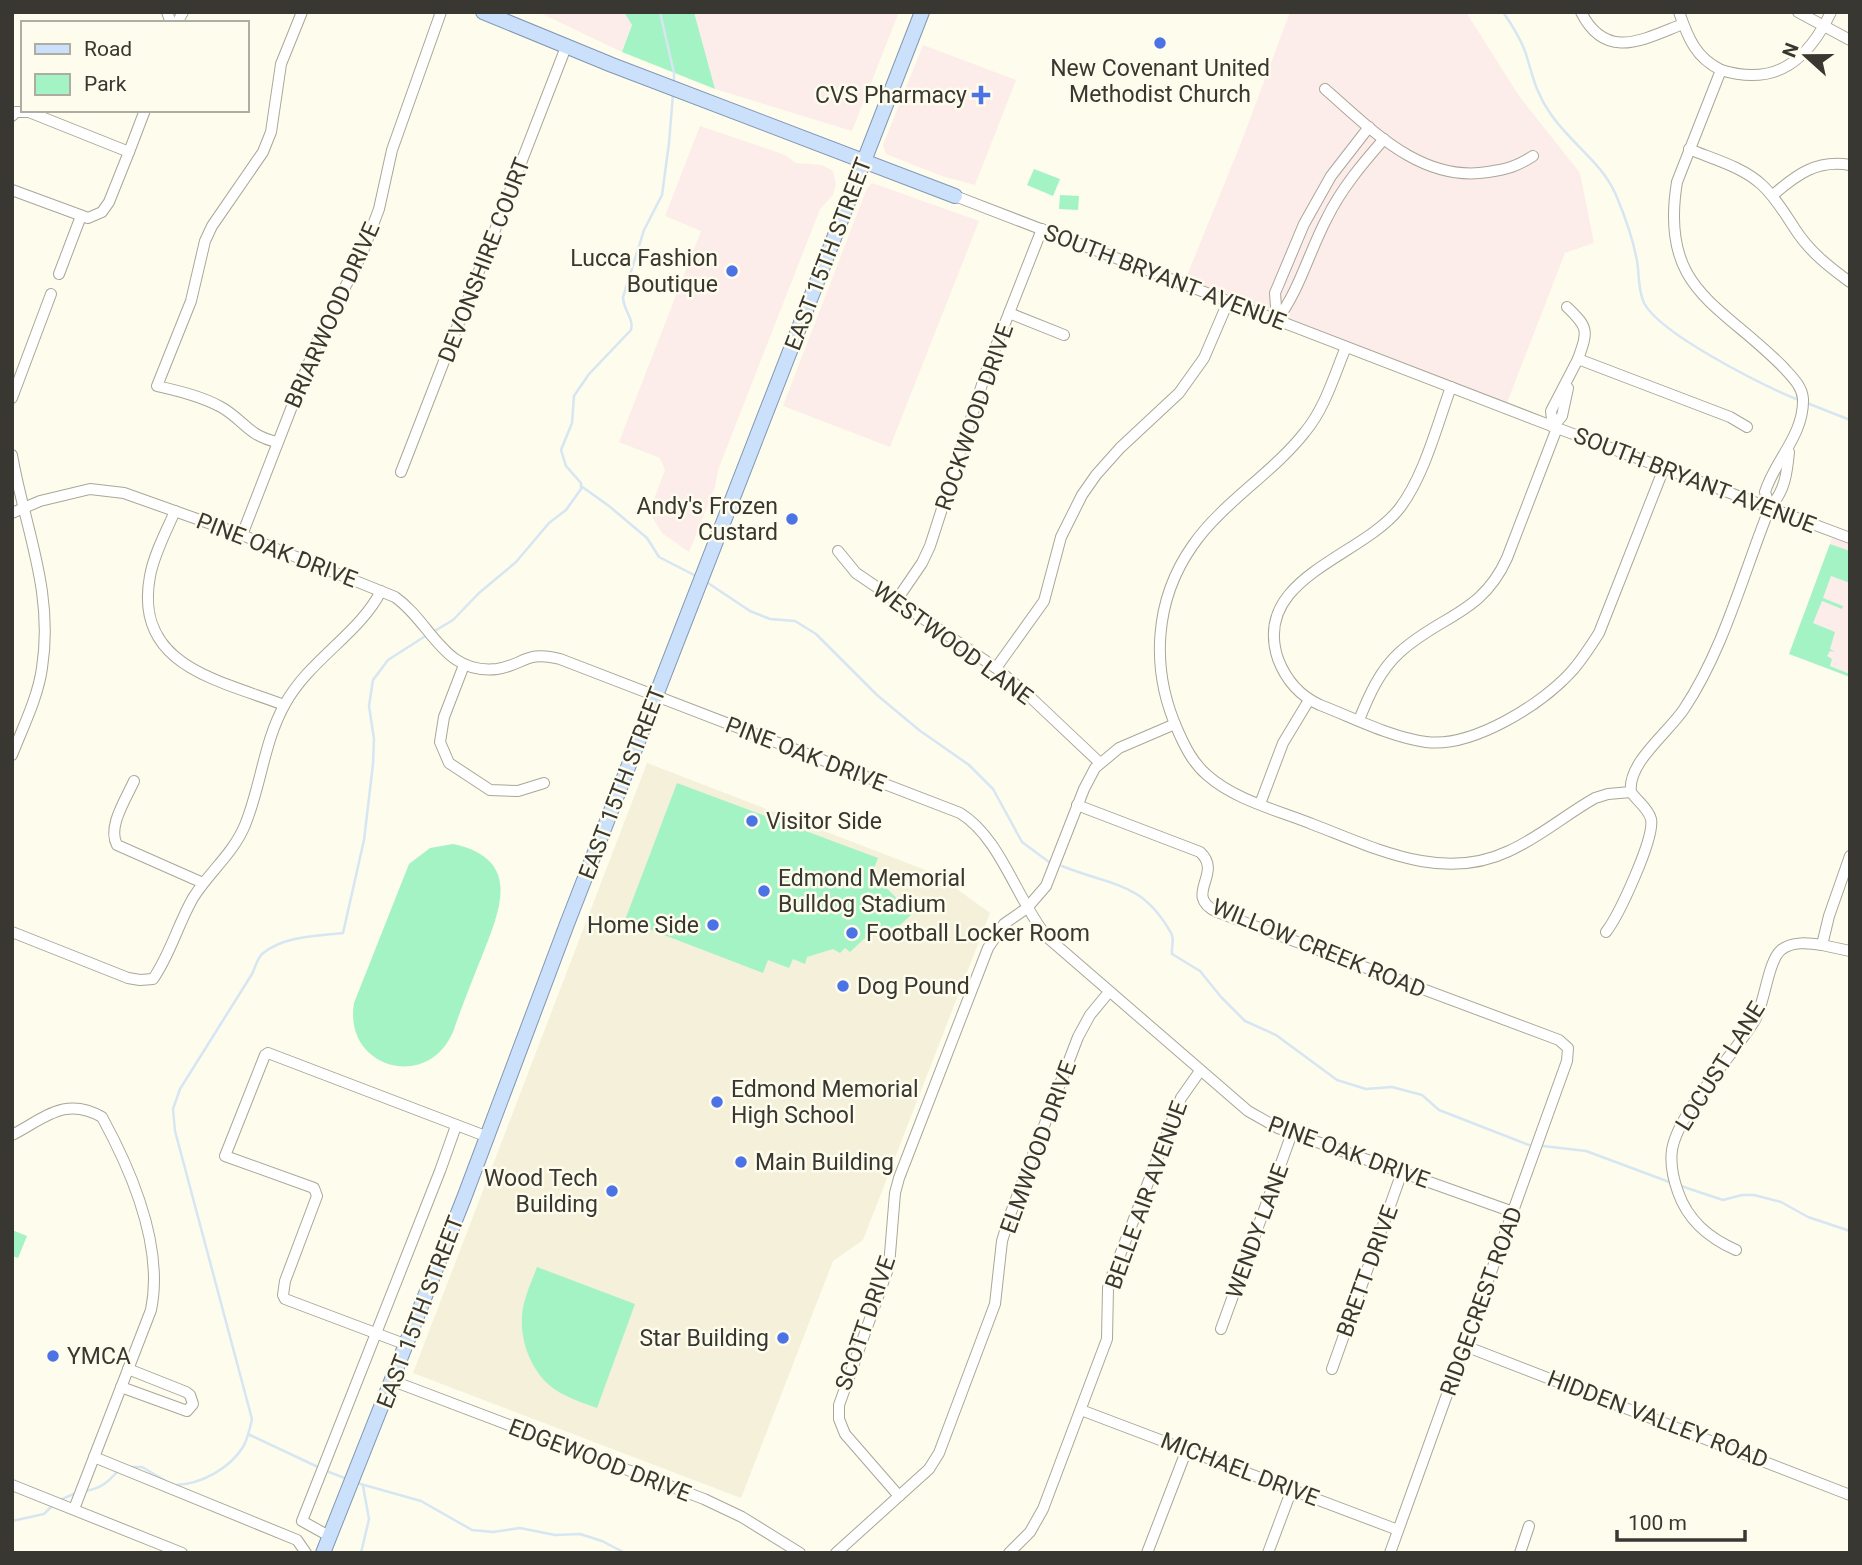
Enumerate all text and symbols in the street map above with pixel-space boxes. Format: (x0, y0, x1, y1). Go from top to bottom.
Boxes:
legend (21, 21, 248, 112)
north arrow (1771, 21, 1841, 91)
marker: New Covenant United Methodist Church (1152, 35, 1168, 51)
text: Road (84, 37, 132, 61)
text: N (1777, 40, 1804, 60)
place label: New Covenant United Methodist Church (1050, 55, 1270, 108)
text: Park (84, 72, 127, 96)
place label: CVS Pharmacy (815, 82, 967, 109)
marker: CVS Pharmacy (973, 87, 989, 103)
street label: DEVONSHIRE COURT (433, 154, 536, 366)
street label: EAST 15TH STREET (779, 154, 878, 354)
street label: BRIARWOOD DRIVE (279, 218, 386, 412)
street label: SOUTH BRYANT AVENUE (1040, 219, 1290, 336)
place label: Lucca Fashion Boutique (570, 245, 718, 298)
marker: Lucca Fashion Boutique (724, 263, 740, 279)
street label: ROCKWOOD DRIVE (930, 320, 1019, 514)
street label: SOUTH BRYANT AVENUE (1570, 422, 1820, 539)
place label: Andy's Frozen Custard (637, 493, 778, 546)
street label: PINE OAK DRIVE (193, 507, 361, 594)
marker: Andy's Frozen Custard (784, 511, 800, 527)
street label: WESTWOOD LANE (868, 576, 1038, 710)
street label: EAST 15TH STREET (573, 683, 672, 883)
street label: PINE OAK DRIVE (722, 711, 890, 798)
place label: Visitor Side (766, 808, 882, 835)
marker: Visitor Side (744, 813, 760, 829)
place label: Edmond Memorial Bulldog Stadium (778, 865, 966, 918)
marker: Edmond Memorial Bulldog Stadium (756, 883, 772, 899)
street label: WILLOW CREEK ROAD (1208, 893, 1430, 1004)
place label: Home Side (587, 912, 699, 939)
marker: Home Side (705, 917, 721, 933)
place label: Football Locker Room (866, 920, 1090, 947)
marker: Football Locker Room (844, 925, 860, 941)
place label: Dog Pound (857, 973, 970, 1000)
marker: Dog Pound (835, 978, 851, 994)
street label: LOCUST LANE (1670, 997, 1771, 1136)
street label: ELMWOOD DRIVE (995, 1057, 1082, 1237)
place label: Edmond Memorial High School (731, 1076, 919, 1129)
marker: Edmond Memorial High School (709, 1094, 725, 1110)
street label: BELLE AIR AVENUE (1100, 1097, 1193, 1293)
street label: PINE OAK DRIVE (1264, 1111, 1433, 1194)
place label: Main Building (755, 1149, 894, 1176)
marker: Main Building (733, 1154, 749, 1170)
street label: WENDY LANE (1221, 1160, 1294, 1302)
place label: Wood Tech Building (484, 1165, 598, 1218)
marker: Wood Tech Building (604, 1183, 620, 1199)
street label: BRETT DRIVE (1331, 1202, 1404, 1341)
street label: RIDGECREST ROAD (1435, 1203, 1528, 1399)
street label: EAST 15TH STREET (371, 1212, 470, 1412)
street label: SCOTT DRIVE (830, 1252, 901, 1394)
place label: Star Building (639, 1325, 769, 1352)
marker: Star Building (775, 1330, 791, 1346)
place label: YMCA (67, 1343, 131, 1370)
marker: YMCA (45, 1348, 61, 1364)
street label: HIDDEN VALLEY ROAD (1544, 1365, 1772, 1474)
street label: EDGEWOOD DRIVE (505, 1413, 695, 1508)
street label: MICHAEL DRIVE (1157, 1427, 1323, 1512)
scale bar (1617, 1498, 1745, 1542)
text: 100 m (1628, 1511, 1687, 1535)

